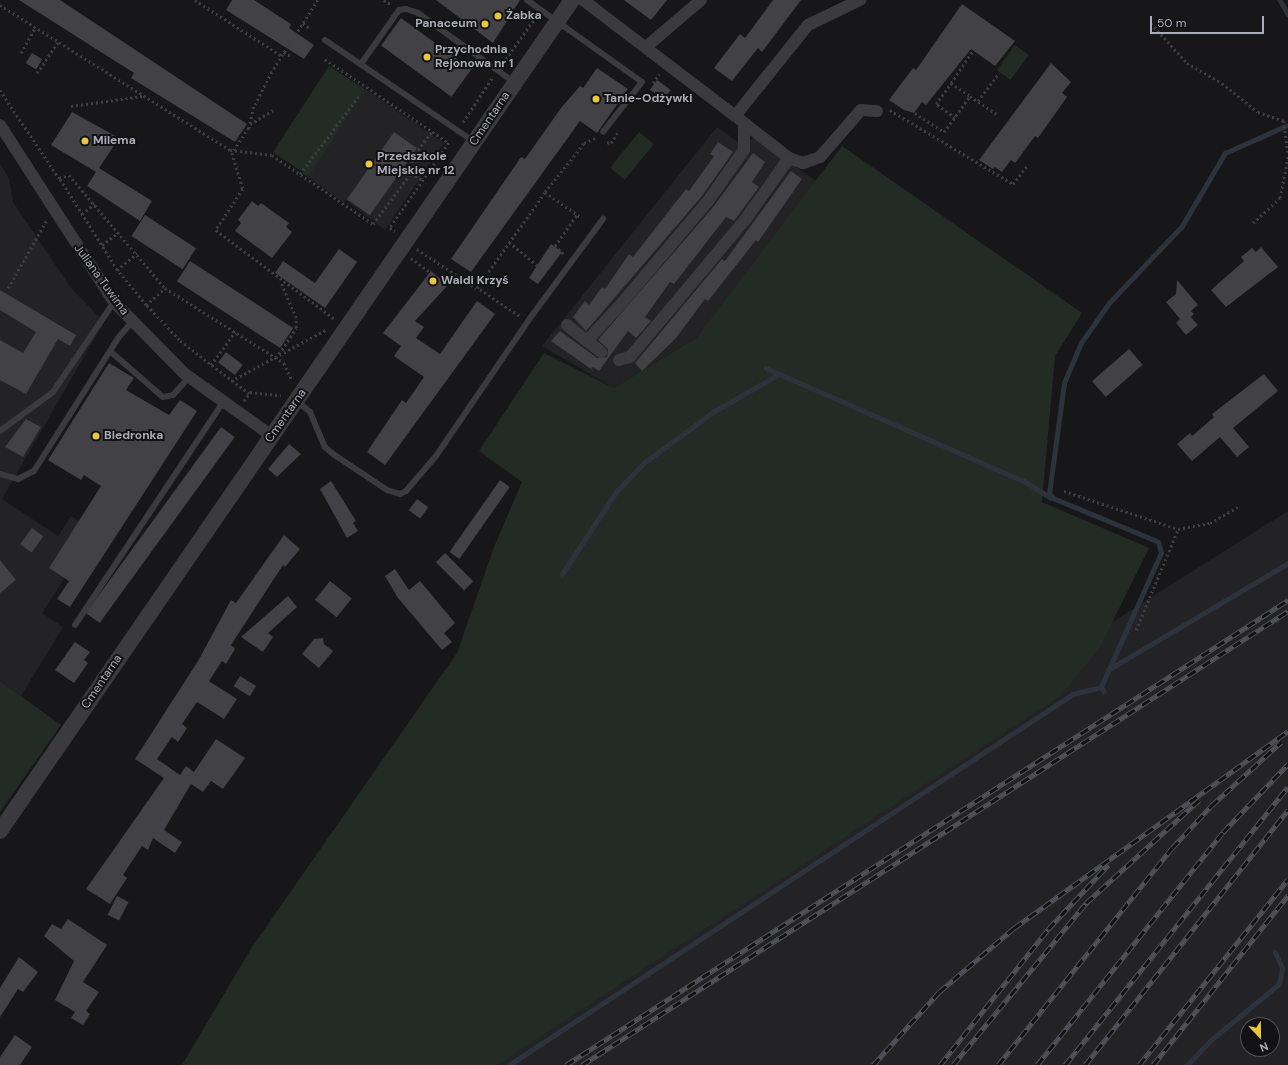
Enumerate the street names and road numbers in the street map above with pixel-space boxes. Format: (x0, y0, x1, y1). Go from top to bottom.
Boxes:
street label: Cmentarna (467, 89, 513, 149)
street label: Juliana Tuwima (71, 242, 131, 318)
street label: Cmentarna (262, 386, 310, 446)
street label: Cmentarna (79, 652, 125, 712)

